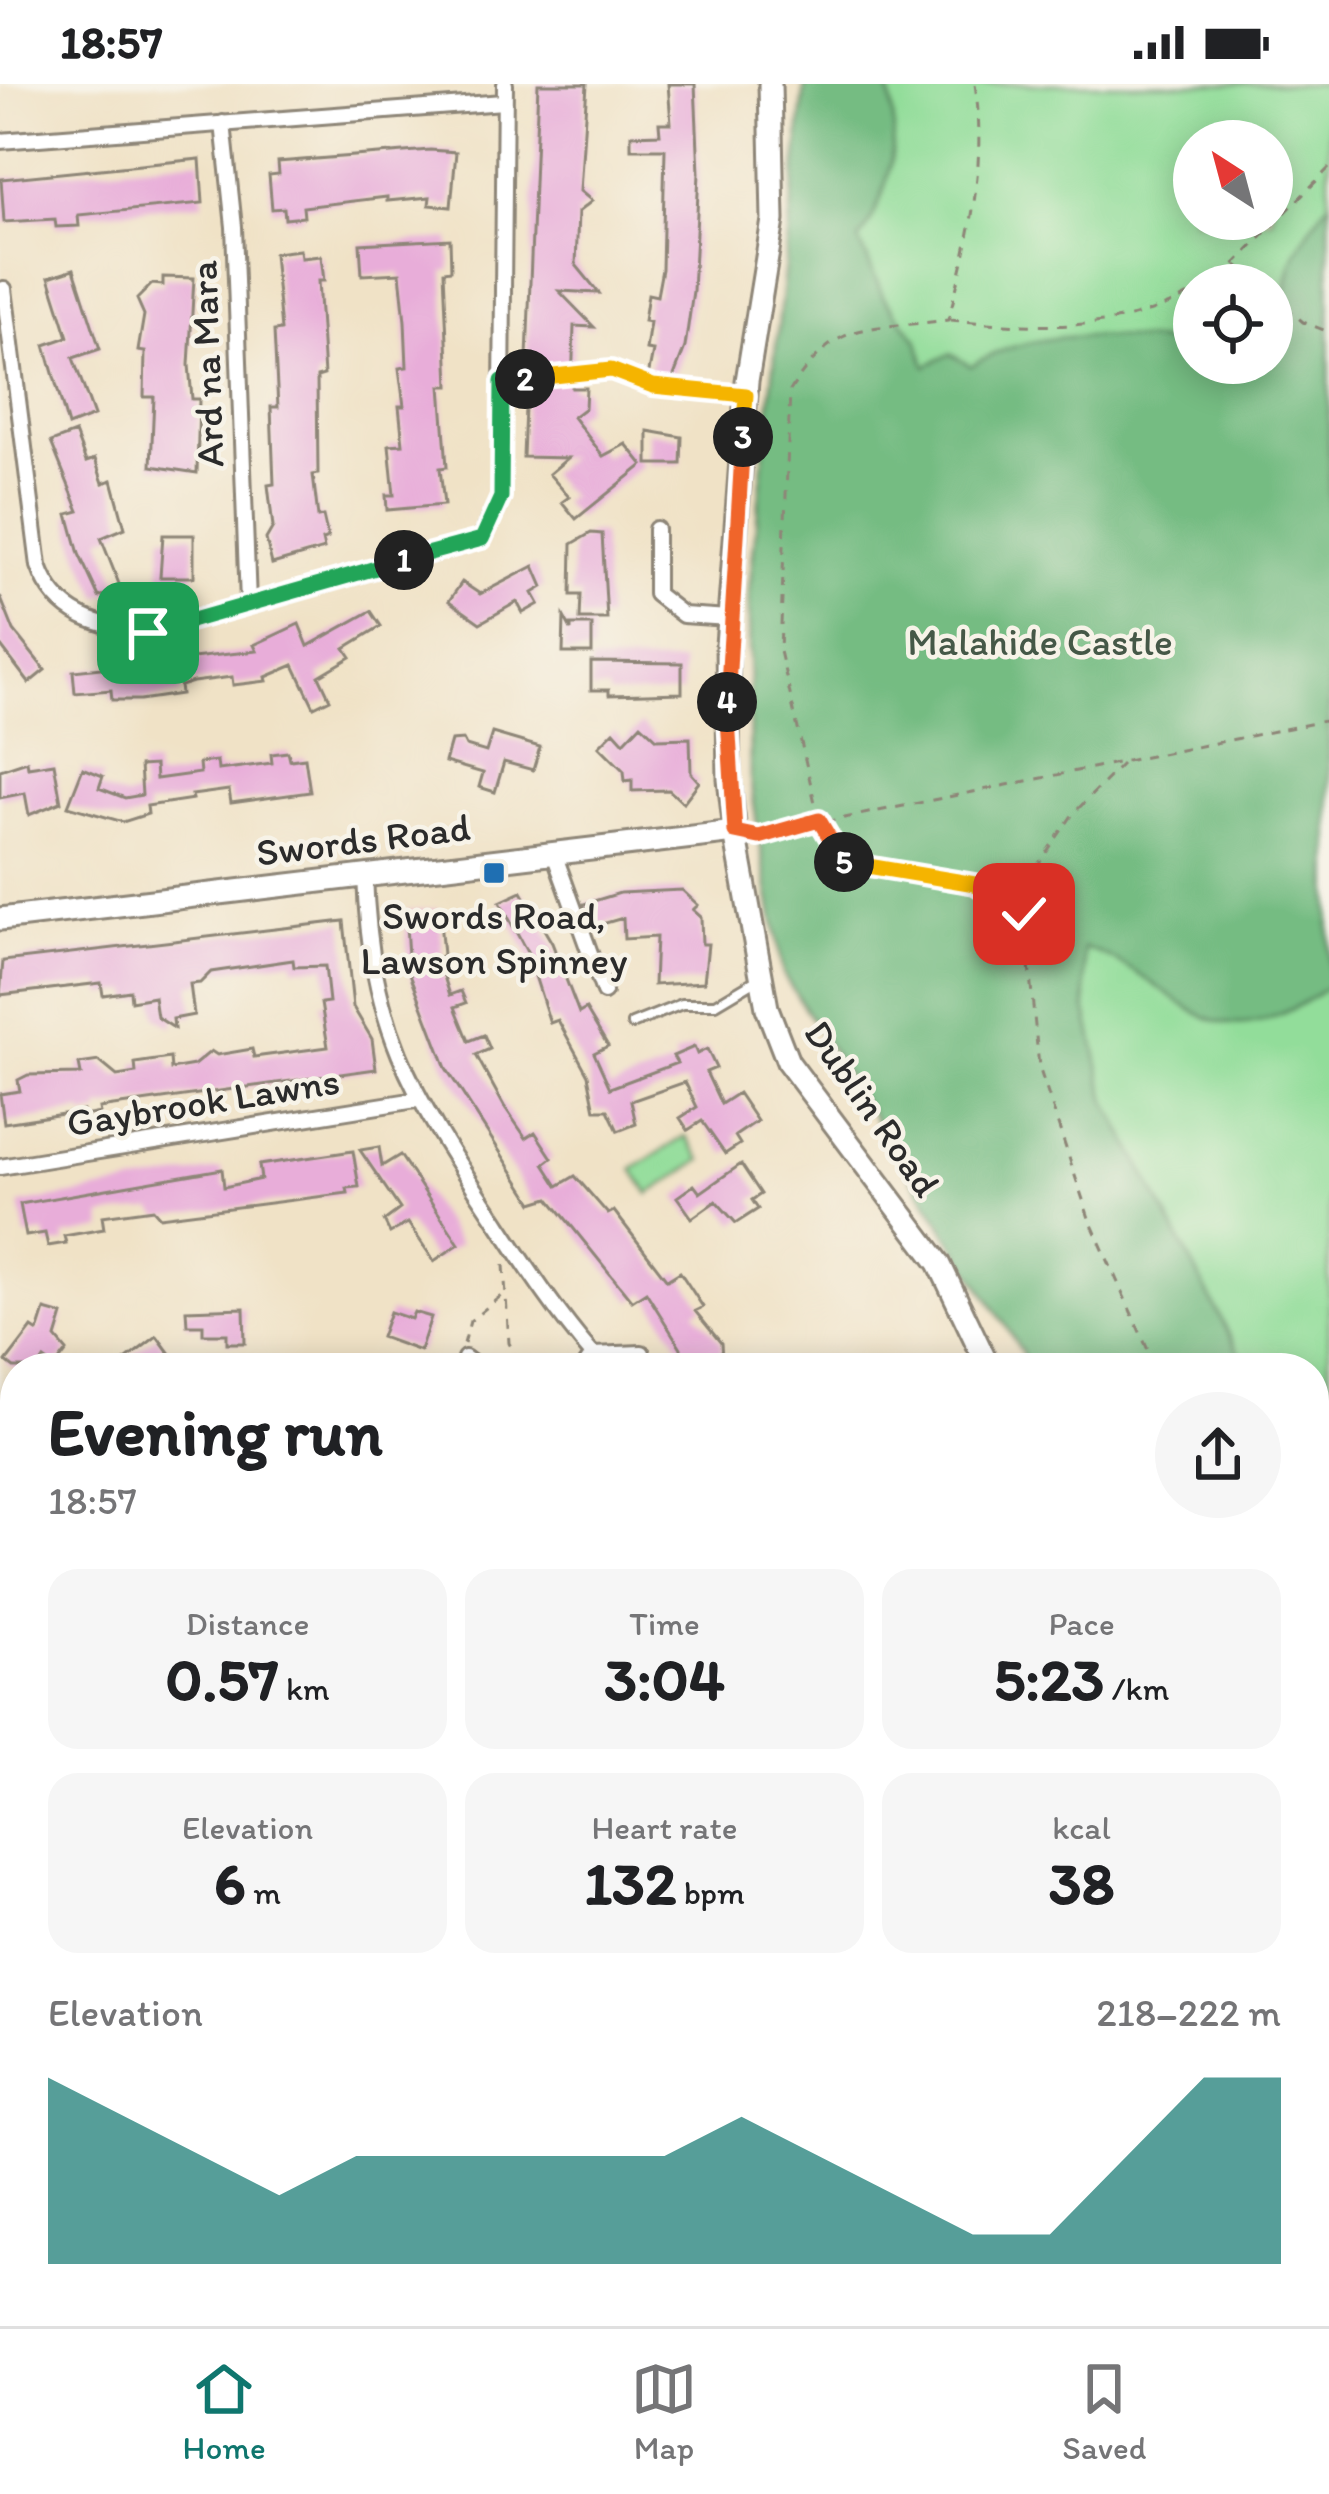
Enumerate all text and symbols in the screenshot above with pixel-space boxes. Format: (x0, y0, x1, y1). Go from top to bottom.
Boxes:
text: 18:57 (60, 15, 163, 69)
north arrow (1173, 120, 1293, 240)
map controls (1173, 120, 1293, 384)
street label: Ard na Mara (179, 260, 234, 468)
button: locate (1173, 264, 1293, 384)
pin: 2 (495, 349, 555, 409)
text: 2 (516, 359, 534, 398)
pin: 3 (713, 407, 773, 467)
text: 3 (734, 417, 752, 456)
pin: 1 (374, 530, 434, 590)
text: 1 (396, 540, 412, 579)
pin (97, 582, 199, 684)
icon: arrive (115, 600, 181, 666)
park label: Malahide Castle (907, 618, 1173, 665)
pin: 4 (697, 672, 757, 732)
text: 4 (717, 682, 737, 721)
street label: Swords Road (254, 803, 473, 876)
pin: 5 (814, 832, 874, 892)
text: 5 (835, 842, 853, 881)
marker: Swords Road, Lawson Spinney (481, 860, 507, 886)
pin (973, 863, 1075, 965)
icon: check (991, 881, 1057, 947)
place label: Swords Road, Lawson Spinney (361, 892, 627, 984)
street label: Dublin Road (795, 1011, 951, 1206)
street label: Gaybrook Lawns (63, 1057, 343, 1146)
text: Evening run (48, 1392, 383, 1472)
button: share (1155, 1392, 1281, 1518)
text: 18:57 (48, 1477, 137, 1524)
text: Distance (186, 1604, 309, 1643)
text: Time (629, 1604, 700, 1643)
text: Pace (1048, 1604, 1115, 1643)
text: 0.57 (165, 1643, 278, 1715)
text: 3:04 (604, 1643, 725, 1715)
text: 5:23 (994, 1643, 1104, 1715)
text: km (278, 1669, 330, 1708)
text: /km (1104, 1669, 1169, 1708)
text: Elevation (182, 1808, 313, 1847)
text: Heart rate (591, 1808, 738, 1847)
text: kcal (1052, 1808, 1111, 1847)
text: 6 (214, 1847, 246, 1919)
text: 132 (584, 1847, 676, 1919)
text: 38 (1049, 1847, 1114, 1919)
text: m (246, 1873, 281, 1912)
text: bpm (676, 1873, 745, 1912)
text: Elevation (48, 1989, 203, 2036)
text: 218–222 m (1096, 1989, 1281, 2036)
tab: Home (183, 2356, 266, 2467)
tab: Map (631, 2356, 697, 2467)
tab: Saved (1062, 2356, 1146, 2467)

